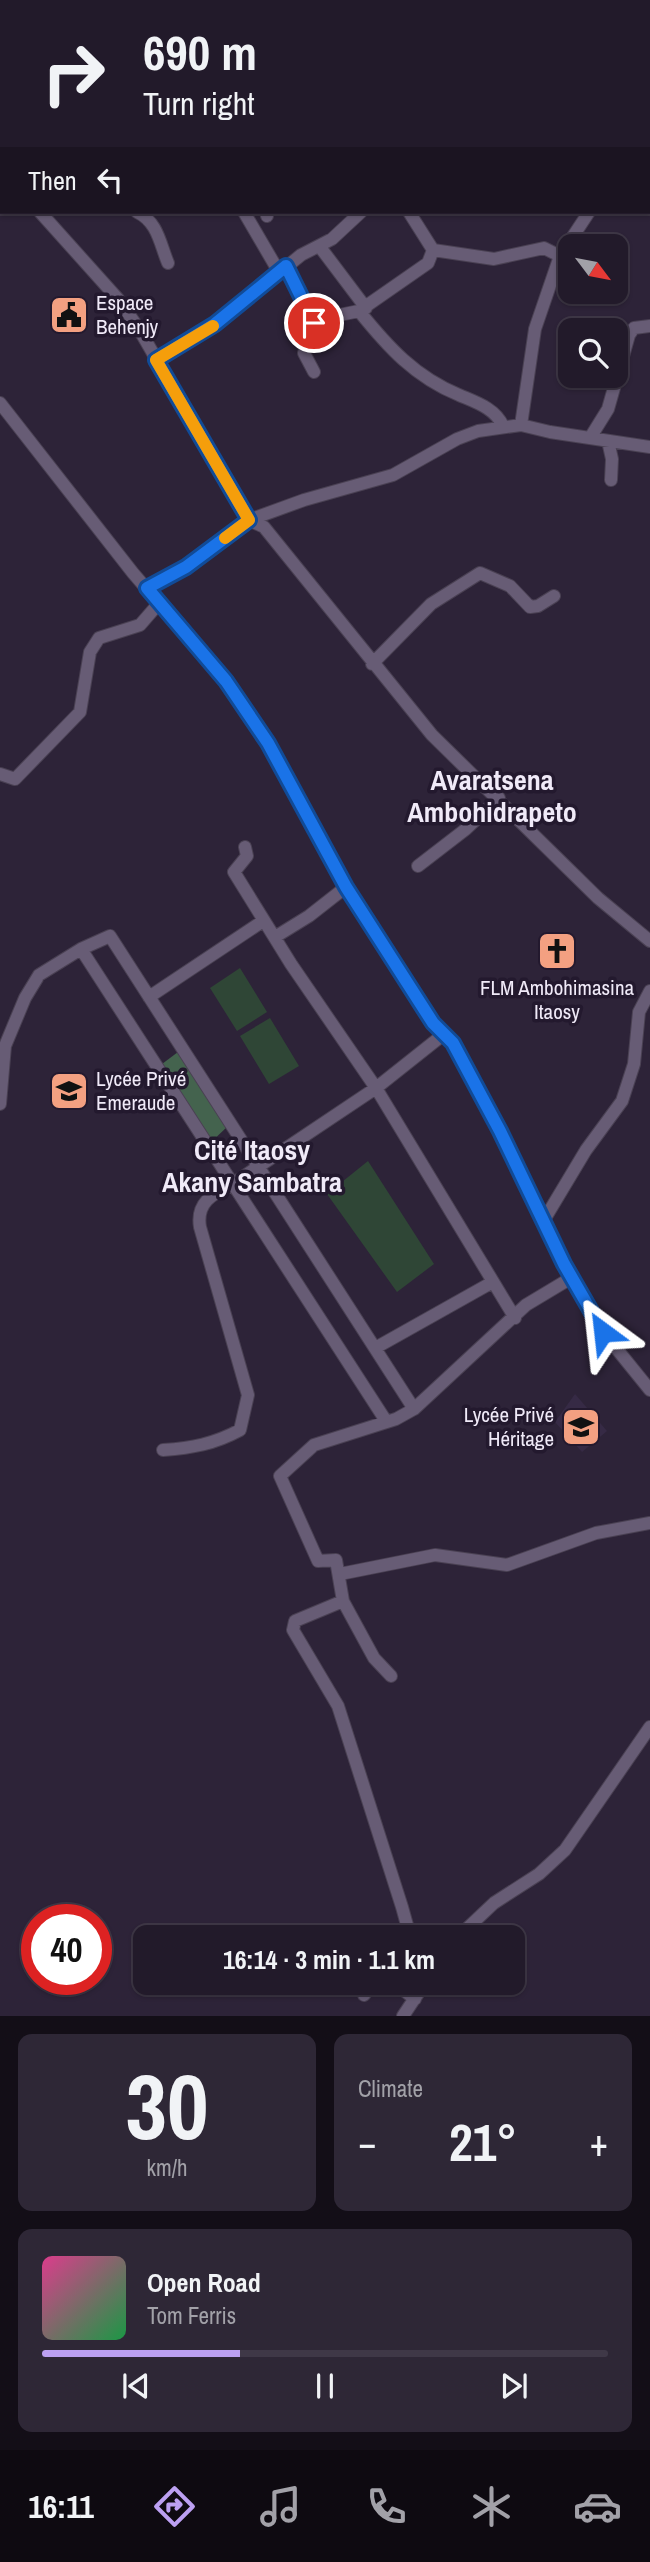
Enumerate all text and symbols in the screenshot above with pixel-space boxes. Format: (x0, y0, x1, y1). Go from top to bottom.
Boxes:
text: 690 m (143, 19, 257, 85)
icon: right (28, 28, 119, 119)
text: Turn right (143, 82, 255, 125)
icon: left (91, 161, 129, 199)
text: Then (28, 163, 77, 198)
north arrow (558, 234, 628, 304)
map controls (558, 234, 628, 388)
place label: Espace Behenjy (96, 288, 159, 341)
pin (284, 293, 344, 353)
public building icon: Espace Behenjy (48, 294, 90, 336)
icon: arrive (295, 304, 333, 342)
button: search (558, 318, 628, 388)
district label: Avaratsena Ambohidrapeto (407, 761, 577, 831)
church icon: FLM Ambohimasina Itaosy (536, 930, 578, 972)
place label: FLM Ambohimasina Itaosy (480, 973, 634, 1026)
place label: Lycée Privé Emeraude (96, 1064, 186, 1117)
school or university icon: Lycée Privé Emeraude (48, 1070, 90, 1112)
district label: Cité Itaosy Akany Sambatra (162, 1131, 342, 1201)
position arrow (566, 1295, 640, 1369)
place label: Lycée Privé Héritage (464, 1400, 554, 1453)
school or university icon: Lycée Privé Héritage (560, 1406, 602, 1448)
speed limit sign: 40 (21, 1904, 112, 1995)
text: 16:14 · 3 min · 1.1 km (223, 1942, 435, 1977)
text: 30 (126, 2045, 209, 2167)
text: Climate (358, 2073, 423, 2104)
text: 21° (449, 2107, 517, 2177)
text: − (358, 2117, 376, 2168)
text: + (590, 2117, 608, 2168)
text: km/h (147, 2152, 187, 2183)
text: Open Road (147, 2265, 261, 2300)
text: Tom Ferris (147, 2300, 236, 2331)
icon: previous (117, 2367, 155, 2405)
icon: pause (306, 2367, 344, 2405)
icon: next (495, 2367, 533, 2405)
icon: directions (150, 2482, 199, 2531)
icon: music (256, 2482, 305, 2531)
icon: phone (362, 2482, 411, 2531)
icon: climate (467, 2482, 516, 2531)
icon: car (573, 2482, 622, 2531)
text: 16:11 (28, 2485, 94, 2528)

